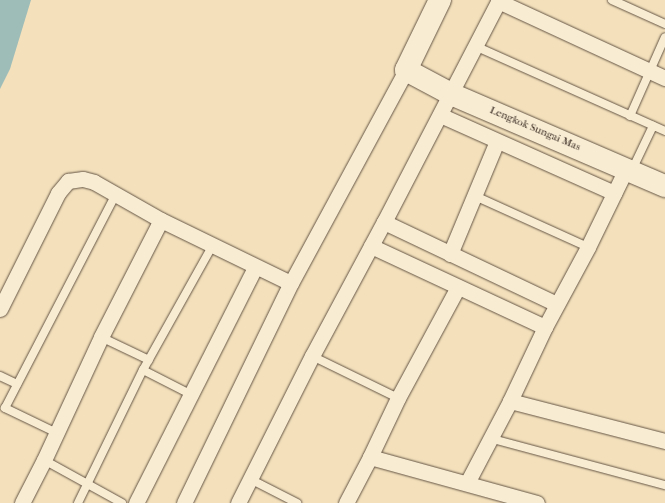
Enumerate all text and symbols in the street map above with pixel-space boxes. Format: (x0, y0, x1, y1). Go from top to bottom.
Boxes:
street label: Lengkok Sungai Mas (488, 104, 582, 154)

